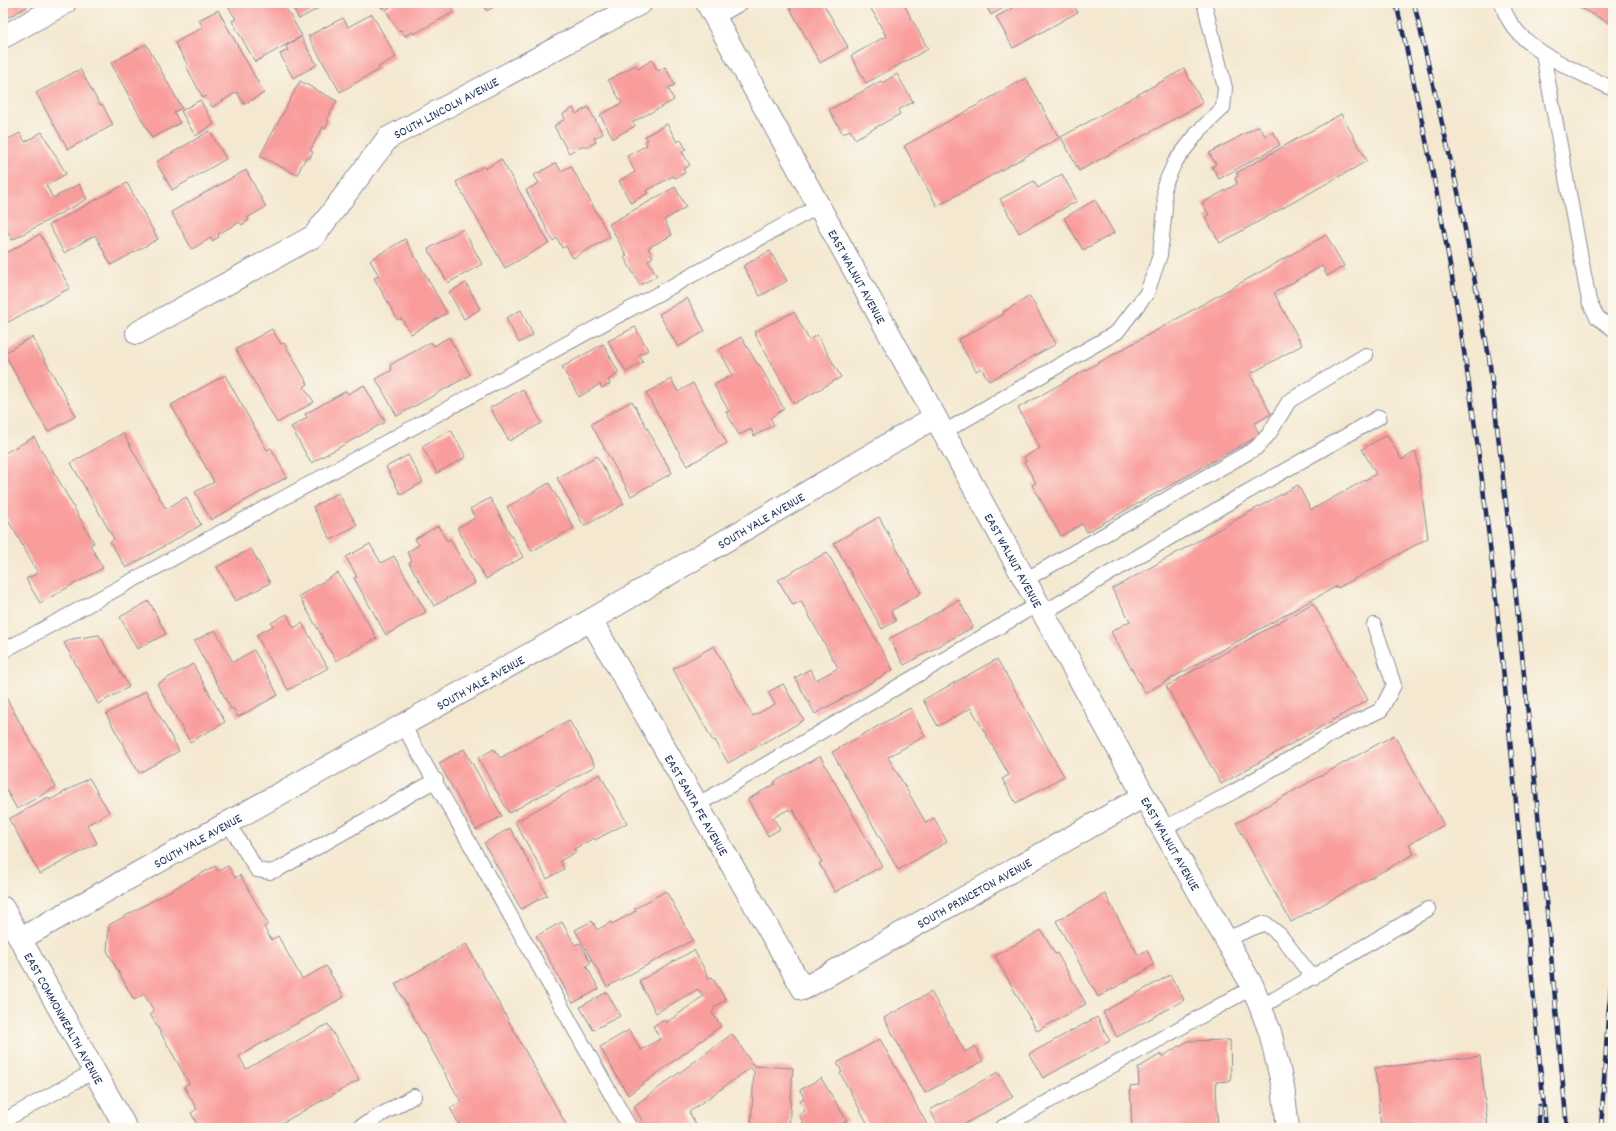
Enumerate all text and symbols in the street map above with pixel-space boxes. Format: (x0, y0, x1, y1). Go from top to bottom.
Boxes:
street label: SOUTH LINCOLN AVENUE (391, 74, 503, 145)
street label: EAST WALNUT AVENUE (822, 227, 889, 328)
street label: SOUTH YALE AVENUE (715, 489, 809, 555)
street label: EAST WALNUT AVENUE (978, 510, 1046, 612)
street label: SOUTH YALE AVENUE (434, 652, 529, 716)
street label: EAST SANTA FE AVENUE (658, 752, 732, 860)
street label: EAST WALNUT AVENUE (1134, 794, 1203, 895)
street label: SOUTH YALE AVENUE (151, 810, 246, 874)
street label: SOUTH PRINCETON AVENUE (914, 854, 1036, 935)
street label: EAST COMMONWEALTH AVENUE (18, 950, 107, 1089)

